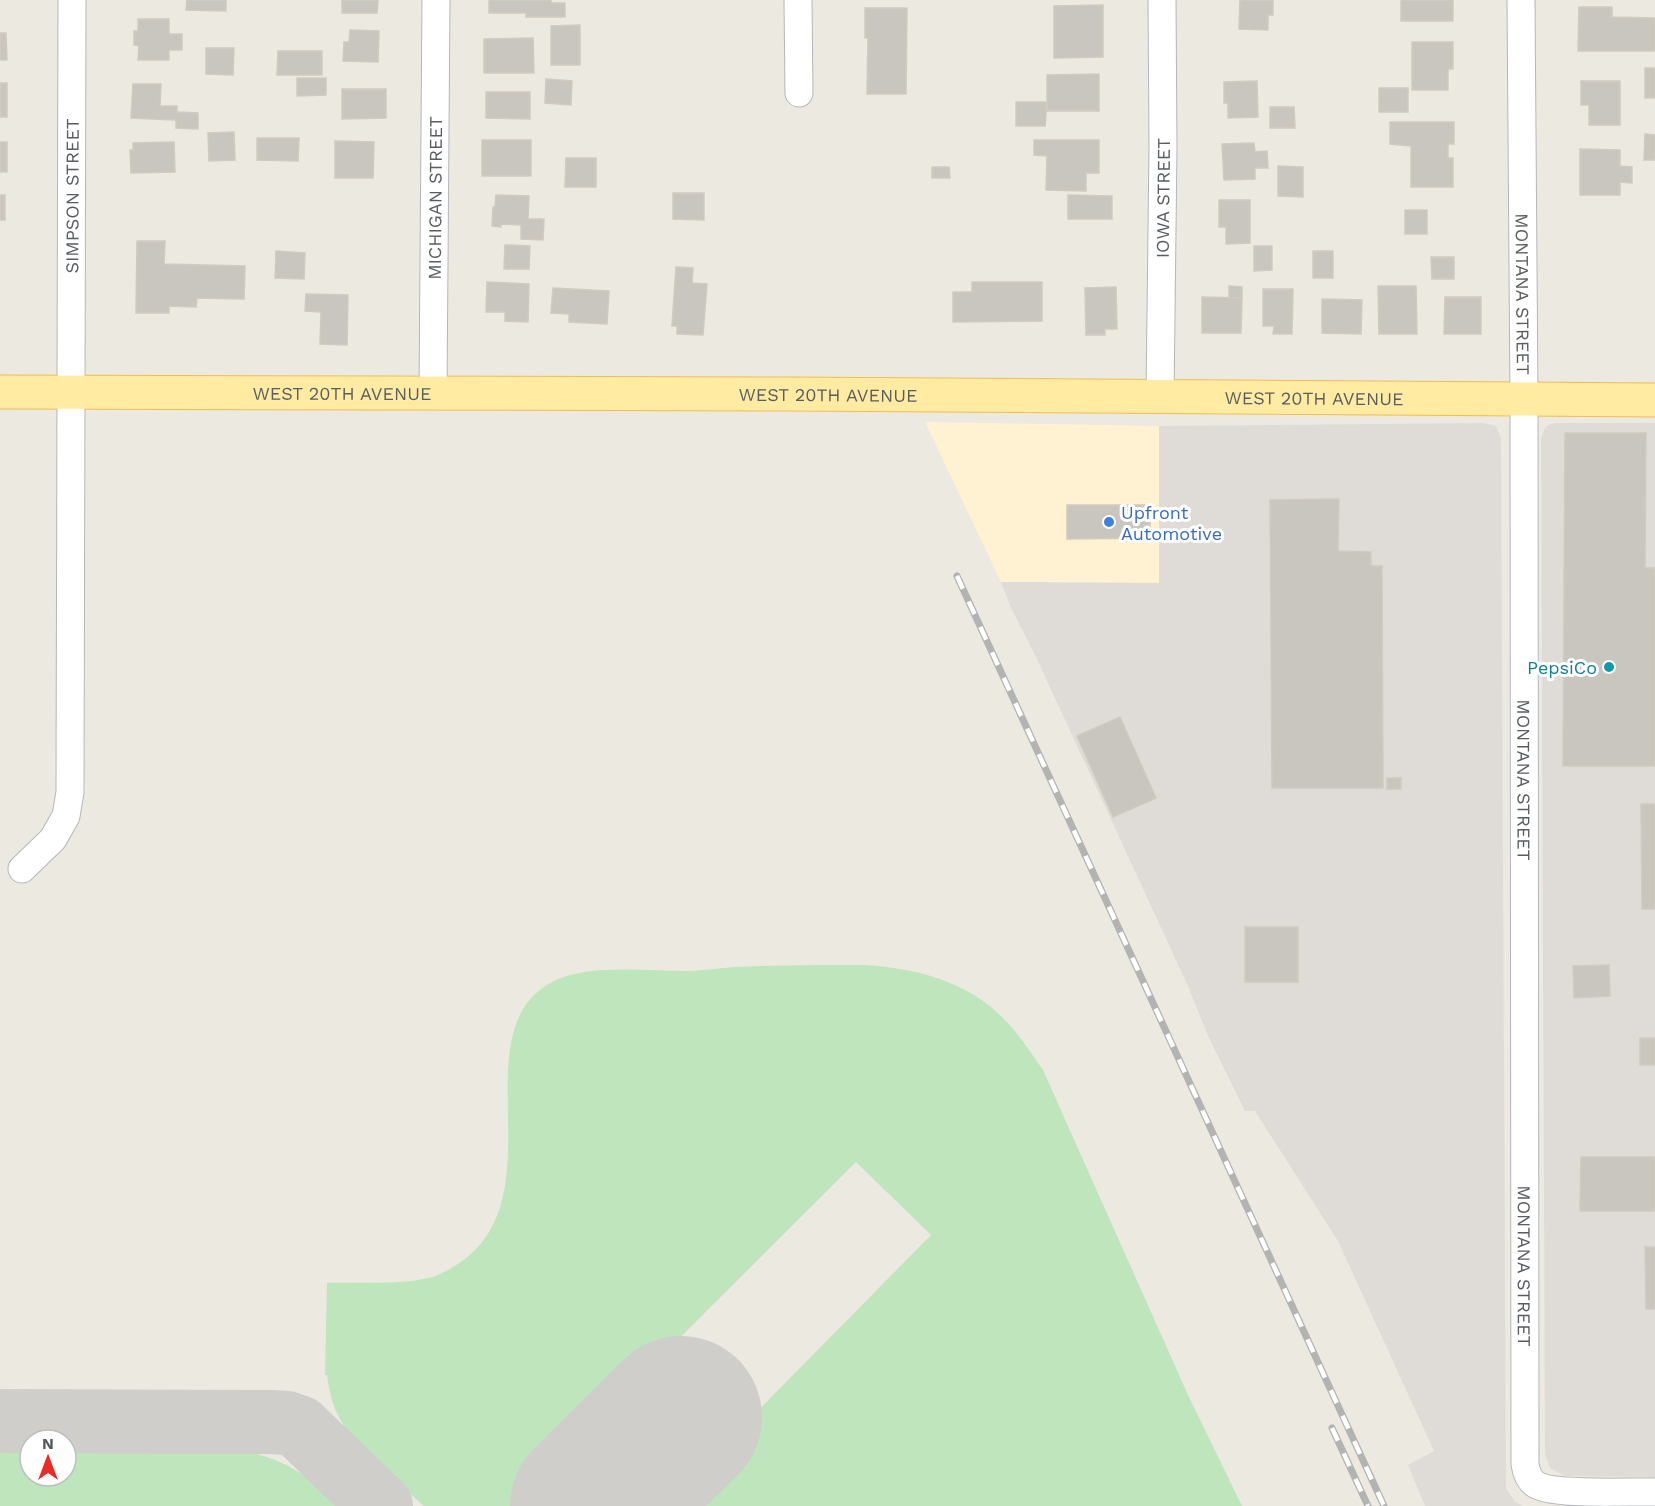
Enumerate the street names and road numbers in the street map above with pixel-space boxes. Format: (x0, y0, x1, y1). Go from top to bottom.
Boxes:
street label: MICHIGAN STREET (423, 116, 446, 280)
street label: SIMPSON STREET (61, 118, 82, 274)
street label: IOWA STREET (1151, 138, 1174, 258)
street label: MONTANA STREET (1512, 213, 1534, 375)
street label: WEST 20TH AVENUE (252, 382, 432, 404)
street label: WEST 20TH AVENUE (738, 383, 918, 405)
street label: WEST 20TH AVENUE (1224, 387, 1404, 409)
street label: MONTANA STREET (1514, 699, 1535, 861)
street label: MONTANA STREET (1514, 1185, 1535, 1347)

